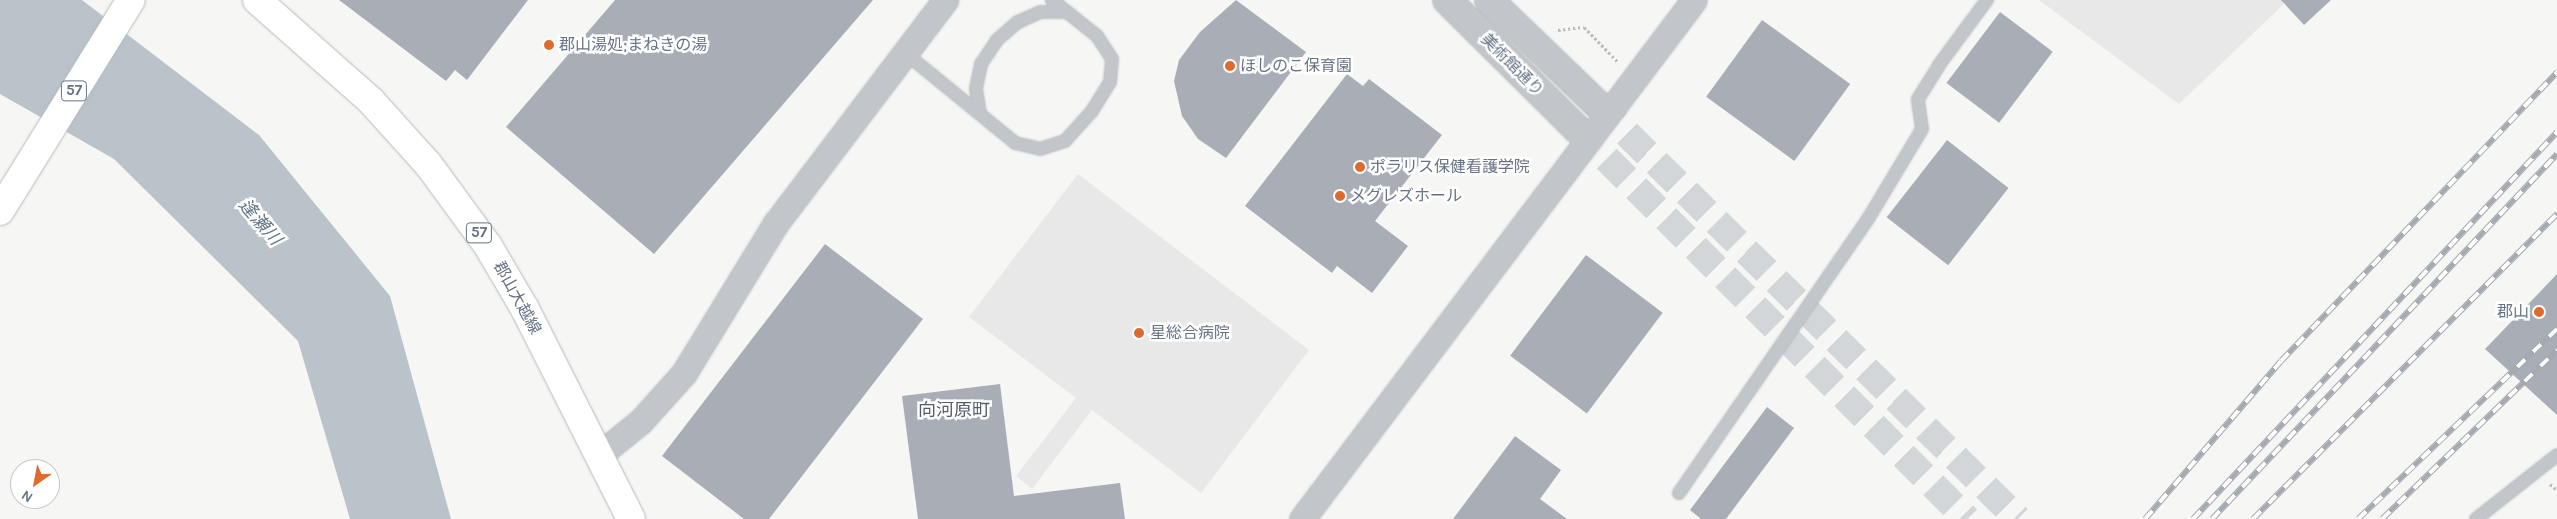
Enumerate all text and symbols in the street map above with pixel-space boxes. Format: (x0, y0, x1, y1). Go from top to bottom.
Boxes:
street label: 美術館通り (1477, 30, 1547, 100)
place label: 郡山湯処;まねきの湯 (559, 35, 707, 55)
marker: 郡山湯処;まねきの湯 (543, 39, 555, 51)
place label: ほしのこ保育園 (1240, 56, 1352, 76)
marker: ほしのこ保育園 (1224, 60, 1236, 72)
road number: 57 (60, 78, 88, 104)
place label: ポラリス保健看護学院 (1370, 157, 1530, 177)
marker: ポラリス保健看護学院 (1354, 161, 1366, 173)
place label: メグレズホール (1350, 186, 1462, 206)
marker: メグレズホール (1334, 190, 1346, 202)
water label: 逢瀬川 (234, 195, 286, 249)
road number: 57 (465, 220, 493, 246)
street label: 郡山大越線 (489, 258, 545, 338)
place label: 郡山 (2497, 302, 2529, 322)
marker: 郡山 (2533, 306, 2545, 318)
place label: 星総合病院 (1150, 323, 1230, 343)
marker: 星総合病院 (1132, 326, 1146, 340)
district label: 向河原町 (918, 399, 990, 421)
north arrow (10, 459, 60, 509)
text: N (18, 486, 36, 506)

